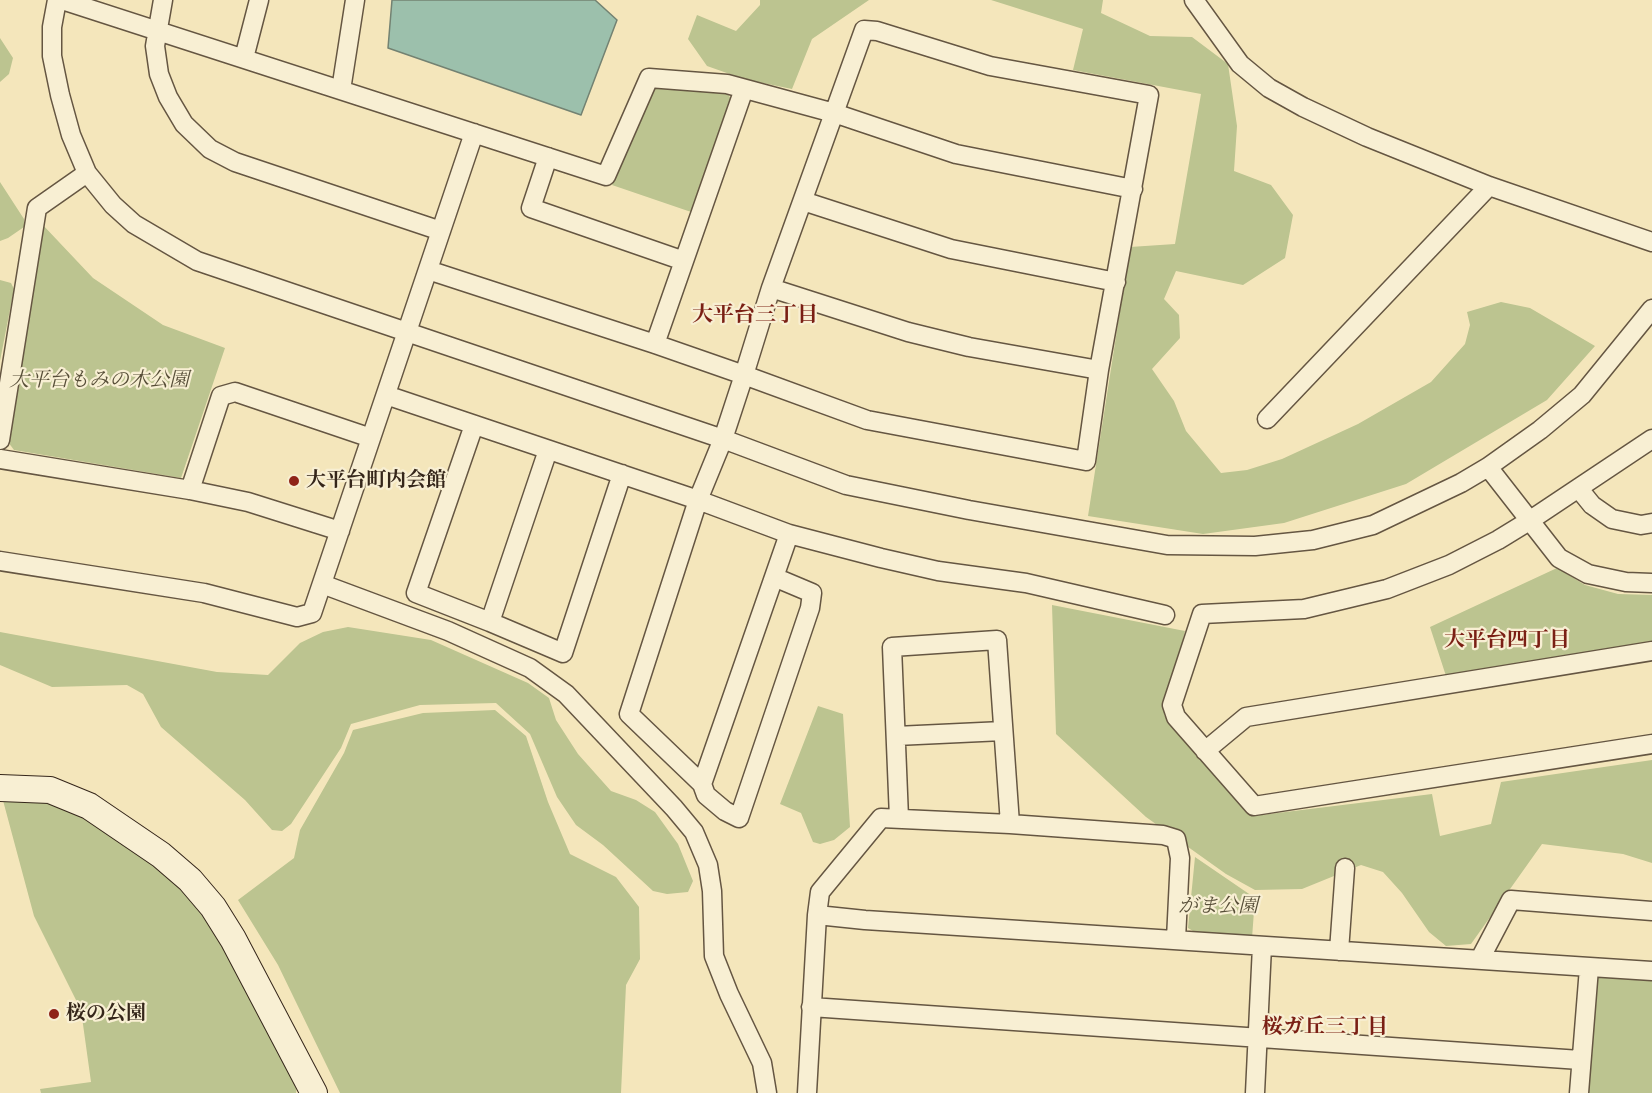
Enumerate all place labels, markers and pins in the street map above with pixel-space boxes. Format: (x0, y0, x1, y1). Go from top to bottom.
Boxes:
place label: 大平台町内会館 (306, 469, 446, 493)
marker: 大平台町内会館 (287, 474, 301, 488)
place label: 桜の公園 (66, 1002, 146, 1026)
marker: 桜の公園 (47, 1007, 61, 1021)

